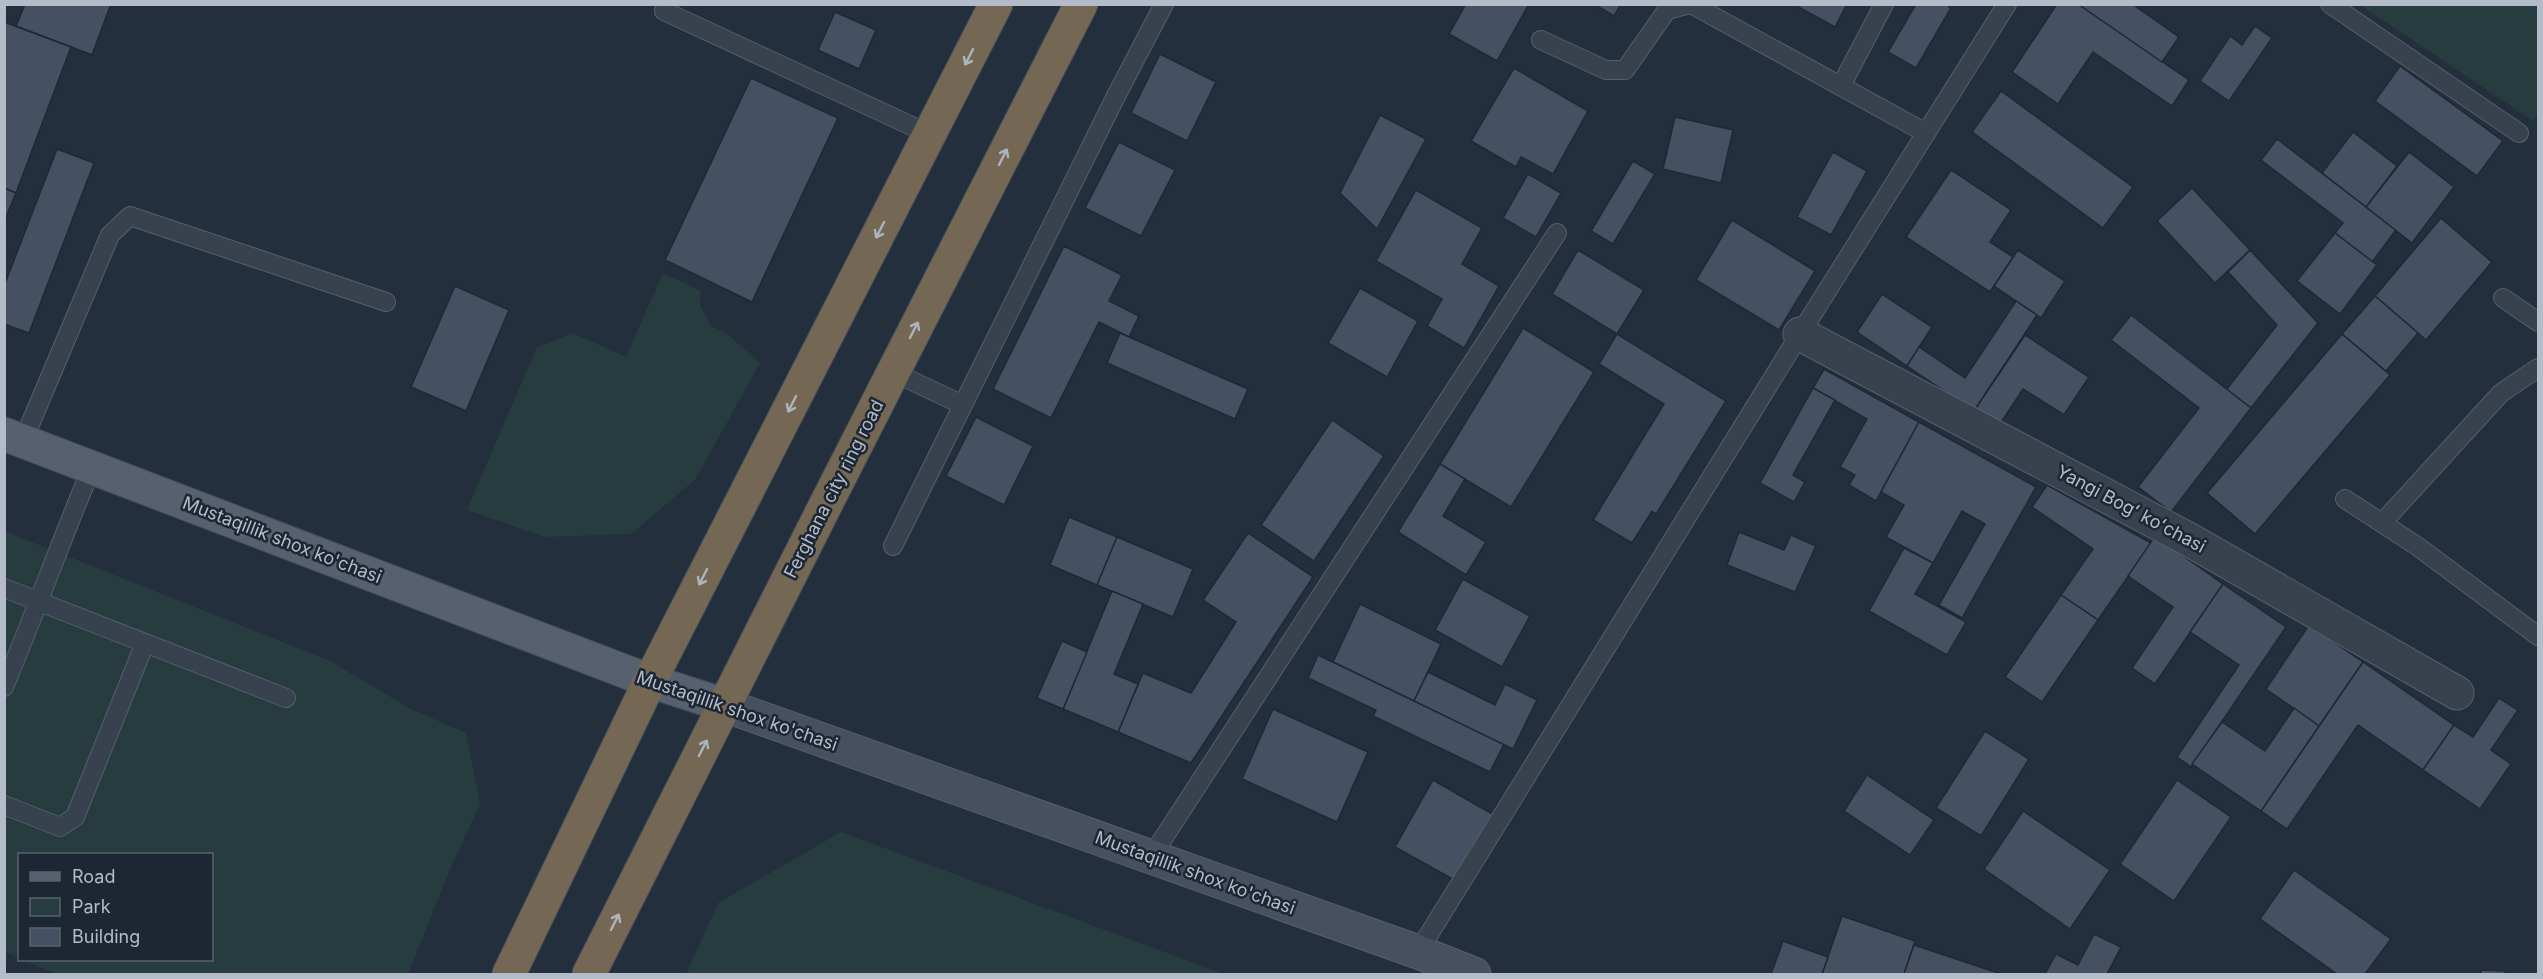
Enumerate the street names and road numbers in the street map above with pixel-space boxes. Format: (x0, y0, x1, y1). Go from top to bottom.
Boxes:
street label: Ferghana city ring road (779, 396, 888, 581)
street label: Yangi Bogʻ koʻchasi (2053, 460, 2209, 557)
street label: Mustaqillik shox ko'chasi (180, 492, 385, 587)
street label: Mustaqillik shox ko'chasi (634, 666, 840, 755)
street label: Mustaqillik shox ko'chasi (1092, 827, 1298, 919)

